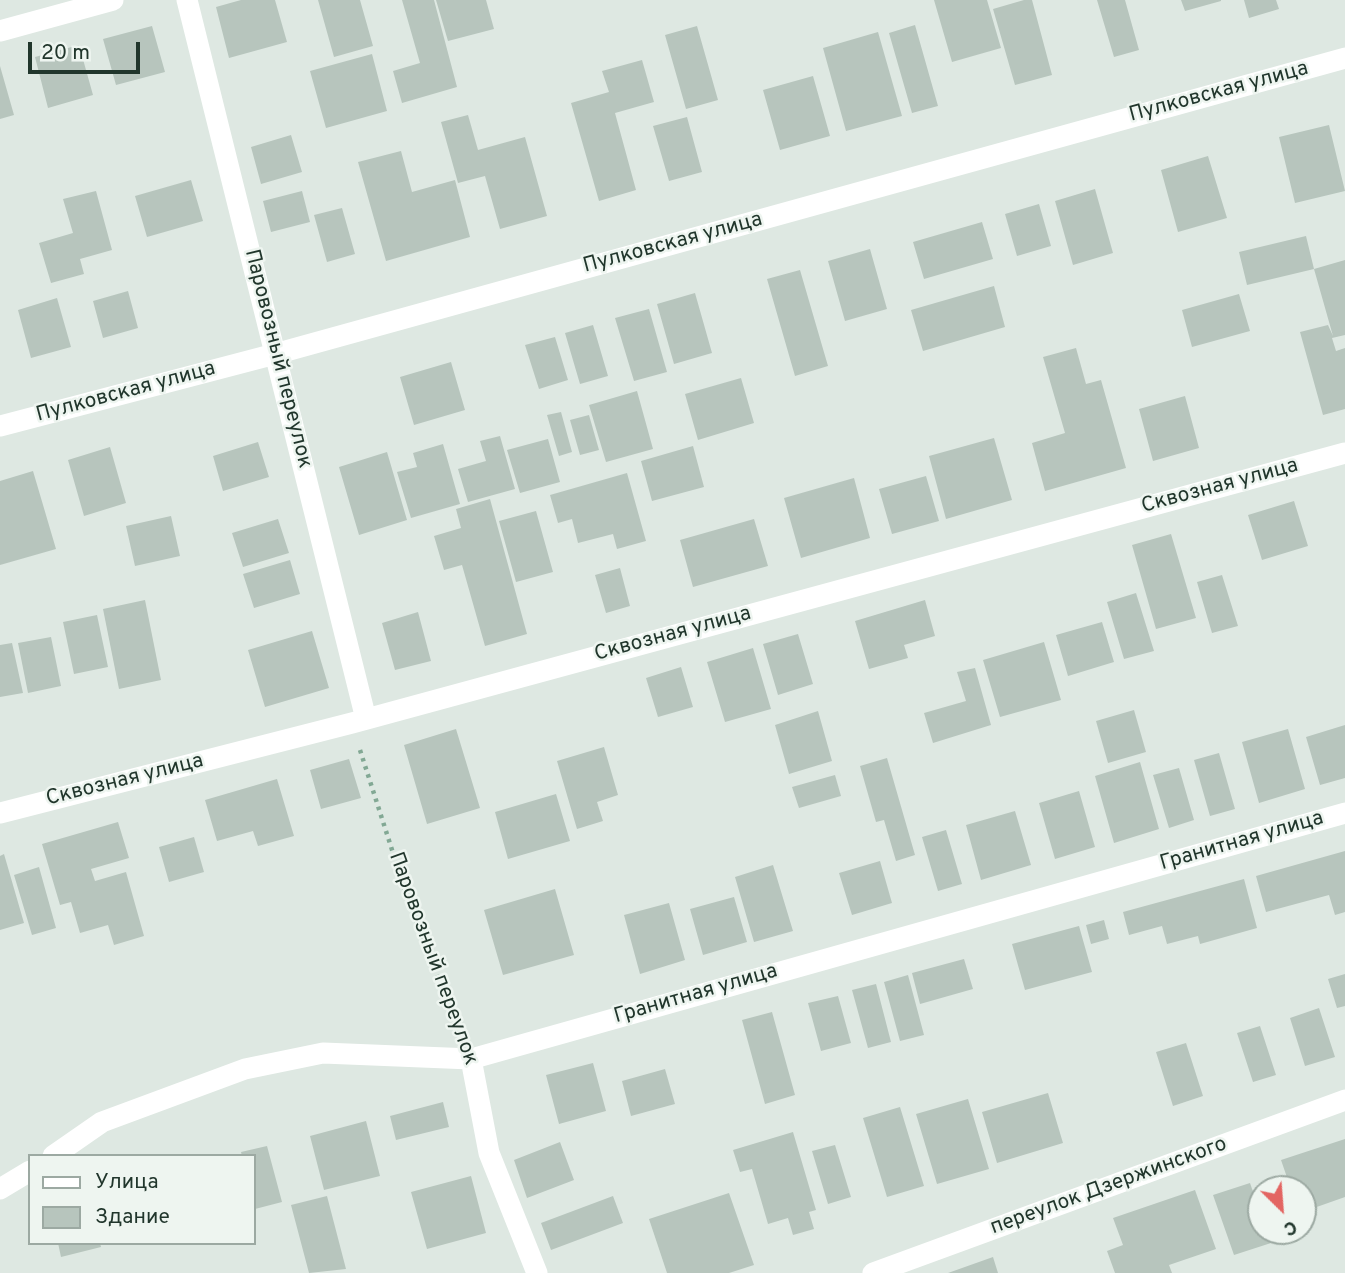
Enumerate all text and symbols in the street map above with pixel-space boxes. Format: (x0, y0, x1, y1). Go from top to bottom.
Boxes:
scale bar (32, 28, 144, 72)
text: 20 m (41, 40, 90, 67)
street label: Пулковская улица (1127, 57, 1311, 129)
street label: Пулковская улица (581, 208, 765, 280)
street label: Паровозный переулок (238, 247, 316, 471)
street label: Пулковская улица (34, 357, 218, 429)
street label: Сквозная улица (1139, 454, 1301, 520)
street label: Сквозная улица (592, 602, 754, 668)
street label: Сквозная улица (44, 749, 206, 813)
street label: Гранитная улица (1157, 807, 1327, 877)
street label: Паровозный переулок (382, 849, 482, 1069)
street label: Гранитная улица (611, 960, 781, 1030)
street label: переулок Дзержинского (987, 1132, 1231, 1242)
legend (28, 1154, 256, 1245)
text: Улица (95, 1169, 159, 1196)
north arrow (1247, 1175, 1317, 1245)
text: Здание (95, 1204, 170, 1231)
text: С (1279, 1214, 1301, 1241)

